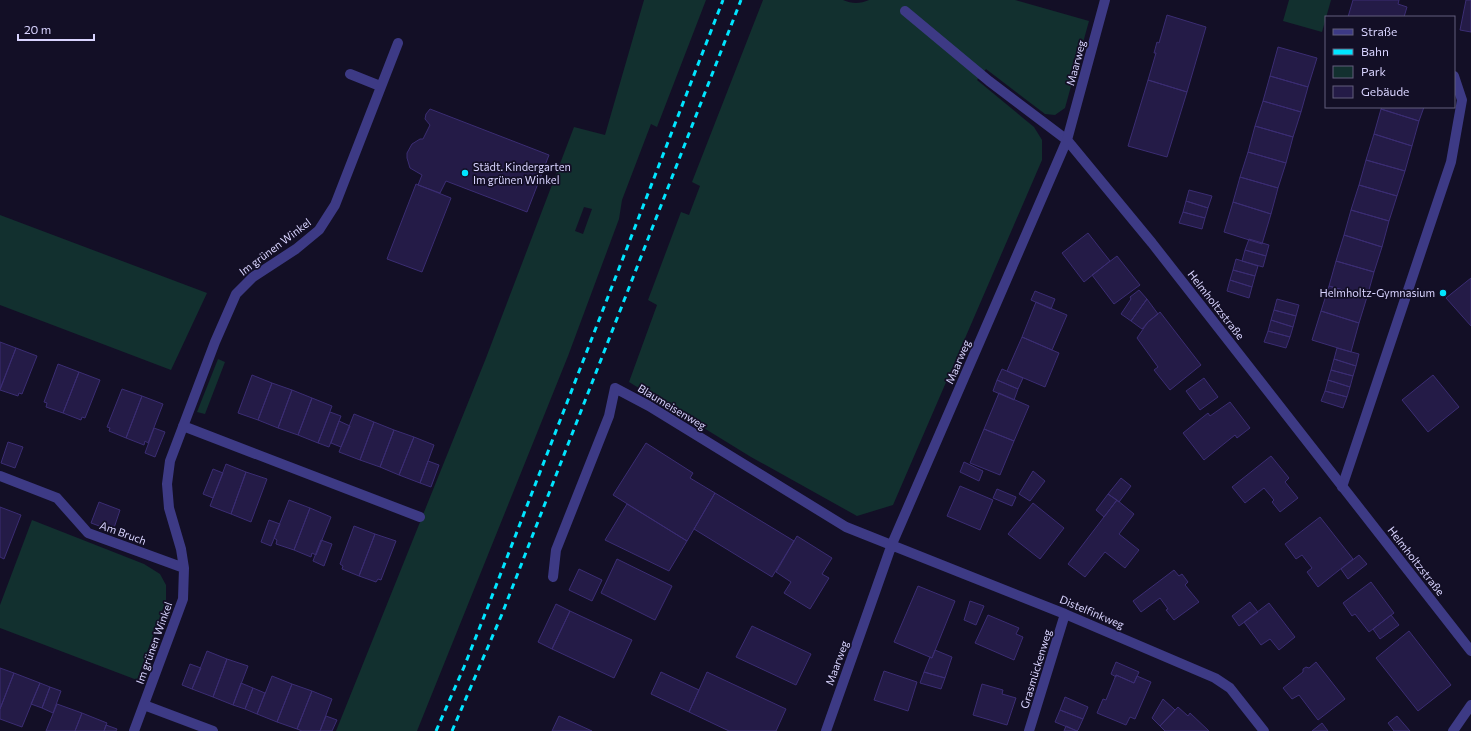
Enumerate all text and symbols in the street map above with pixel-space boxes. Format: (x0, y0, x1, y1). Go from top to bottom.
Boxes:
scale bar (18, 16, 94, 42)
legend (1325, 16, 1455, 108)
text: 20 m (24, 22, 51, 36)
text: Straße (1361, 24, 1397, 38)
street label: Maarweg (1063, 39, 1088, 87)
text: Bahn (1361, 44, 1389, 58)
text: Park (1361, 64, 1387, 78)
text: Gebäude (1361, 84, 1409, 98)
place label: Städt. Kindergarten Im grünen Winkel (473, 160, 571, 186)
marker: Städt. Kindergarten Im grünen Winkel (460, 168, 470, 178)
street label: Im grünen Winkel (236, 215, 313, 278)
street label: Helmholtzstraße (1185, 268, 1248, 342)
place label: Helmholtz-Gymnasium (1320, 286, 1435, 299)
marker: Helmholtz-Gymnasium (1438, 288, 1448, 298)
street label: Maarweg (942, 338, 973, 386)
street label: Blaumeisenweg (636, 381, 709, 432)
street label: Am Bruch (98, 518, 148, 547)
street label: Helmholtzstraße (1385, 524, 1448, 598)
street label: Distelfinkweg (1058, 592, 1126, 631)
street label: Im grünen Winkel (133, 600, 174, 686)
street label: Grasmückenweg (1017, 628, 1054, 710)
street label: Maarweg (822, 639, 851, 687)

